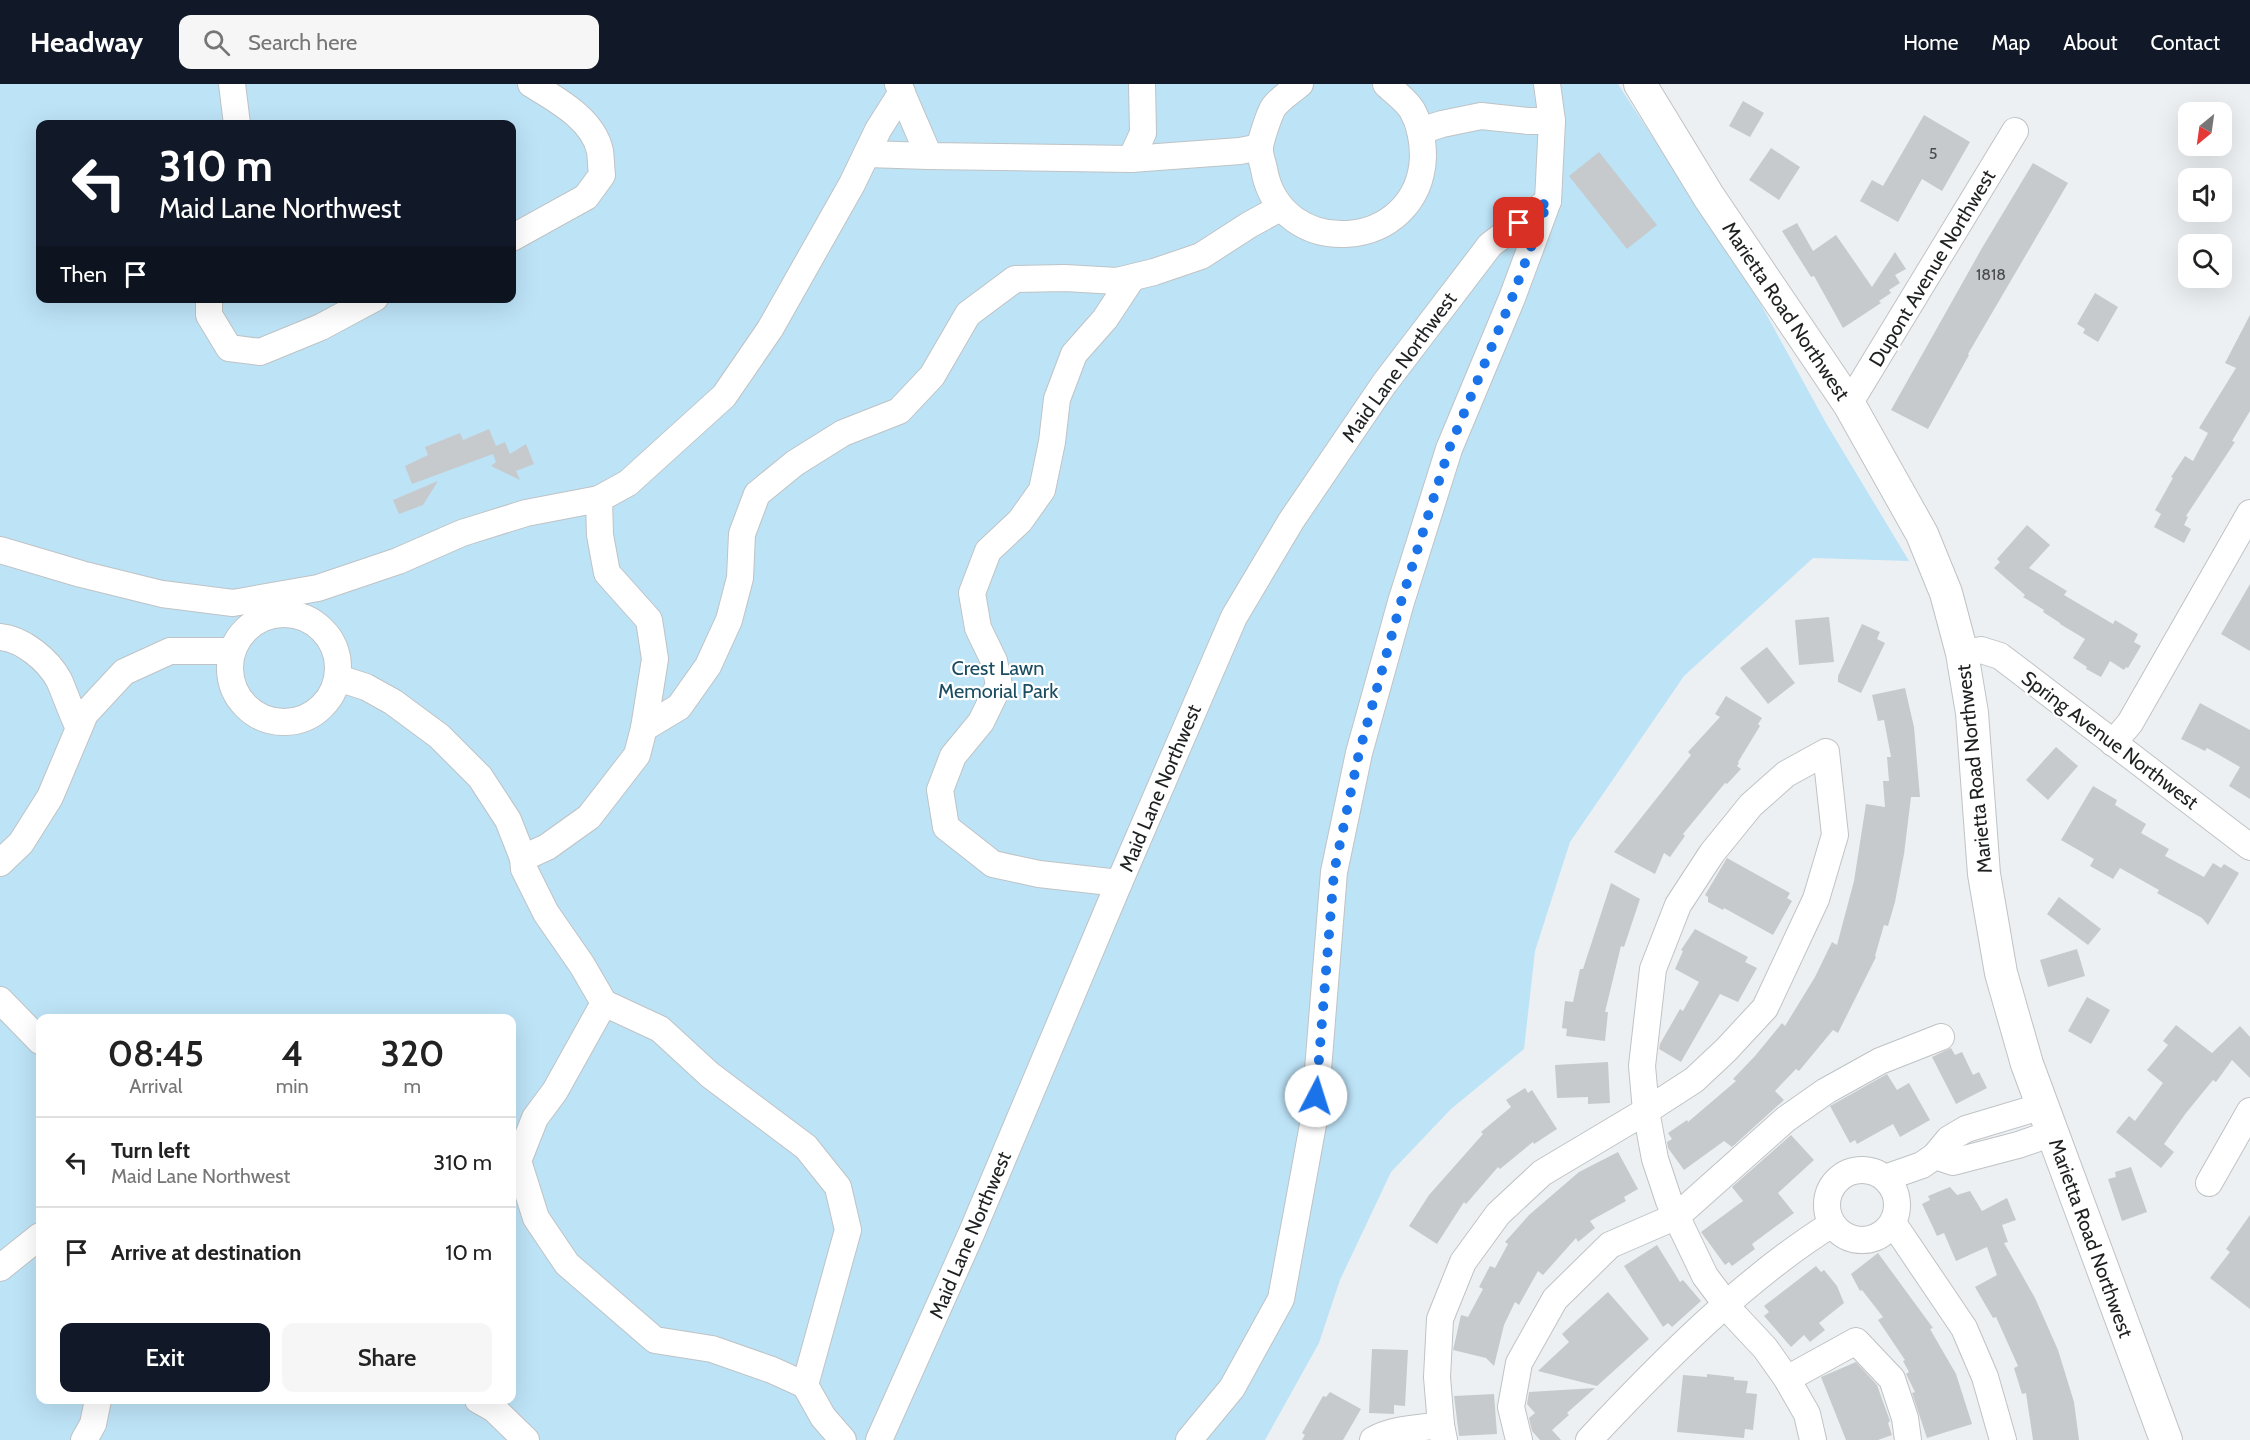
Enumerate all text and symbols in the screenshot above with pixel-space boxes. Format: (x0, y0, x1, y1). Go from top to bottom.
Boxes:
search box (179, 15, 599, 69)
text: Headway (30, 25, 143, 59)
icon: search (200, 26, 233, 59)
text: Search here (248, 29, 357, 56)
text: Home (1903, 30, 1959, 55)
text: Map (1992, 30, 2030, 55)
text: About (2063, 30, 2117, 55)
text: Contact (2150, 30, 2220, 55)
north arrow (2178, 102, 2232, 156)
map controls (2178, 102, 2232, 288)
text: 310 m (159, 140, 273, 192)
icon: left (60, 144, 138, 222)
house number: 5 (1929, 144, 1937, 163)
street label: Dupont Avenue Northwest (1864, 165, 2000, 371)
button: sound (2178, 168, 2232, 222)
text: Maid Lane Northwest (159, 192, 401, 225)
pin (1493, 197, 1544, 248)
icon: arrive (1502, 206, 1535, 239)
street label: Marietta Road Northwest (1717, 217, 1855, 405)
button: search (2178, 234, 2232, 288)
icon: arrive (119, 258, 152, 291)
text: Then (60, 261, 107, 288)
house number: 1818 (1976, 265, 2006, 284)
street label: Maid Lane Northwest (1337, 287, 1462, 447)
park label: Crest Lawn Memorial Park (938, 656, 1058, 703)
street label: Marietta Road Northwest (1951, 663, 1997, 875)
street label: Spring Avenue Northwest (2017, 666, 2203, 814)
street label: Maid Lane Northwest (1114, 701, 1206, 875)
text: 08:45 (108, 1031, 204, 1075)
text: 4 (281, 1031, 303, 1075)
text: 320 (380, 1031, 444, 1075)
position arrow (1284, 1064, 1348, 1128)
text: Arrival (129, 1074, 182, 1098)
text: min (276, 1074, 309, 1098)
text: m (404, 1074, 421, 1098)
street label: Marietta Road Northwest (2044, 1135, 2138, 1341)
text: Turn left (111, 1137, 190, 1164)
icon: left (60, 1146, 93, 1179)
street label: Maid Lane Northwest (924, 1148, 1016, 1322)
text: 310 m (433, 1149, 492, 1176)
text: Maid Lane Northwest (111, 1164, 290, 1188)
icon: arrive (60, 1236, 93, 1269)
text: Arrive at destination (111, 1239, 301, 1266)
text: 10 m (445, 1239, 492, 1266)
button: Exit (60, 1323, 270, 1392)
button: Share (282, 1323, 492, 1392)

